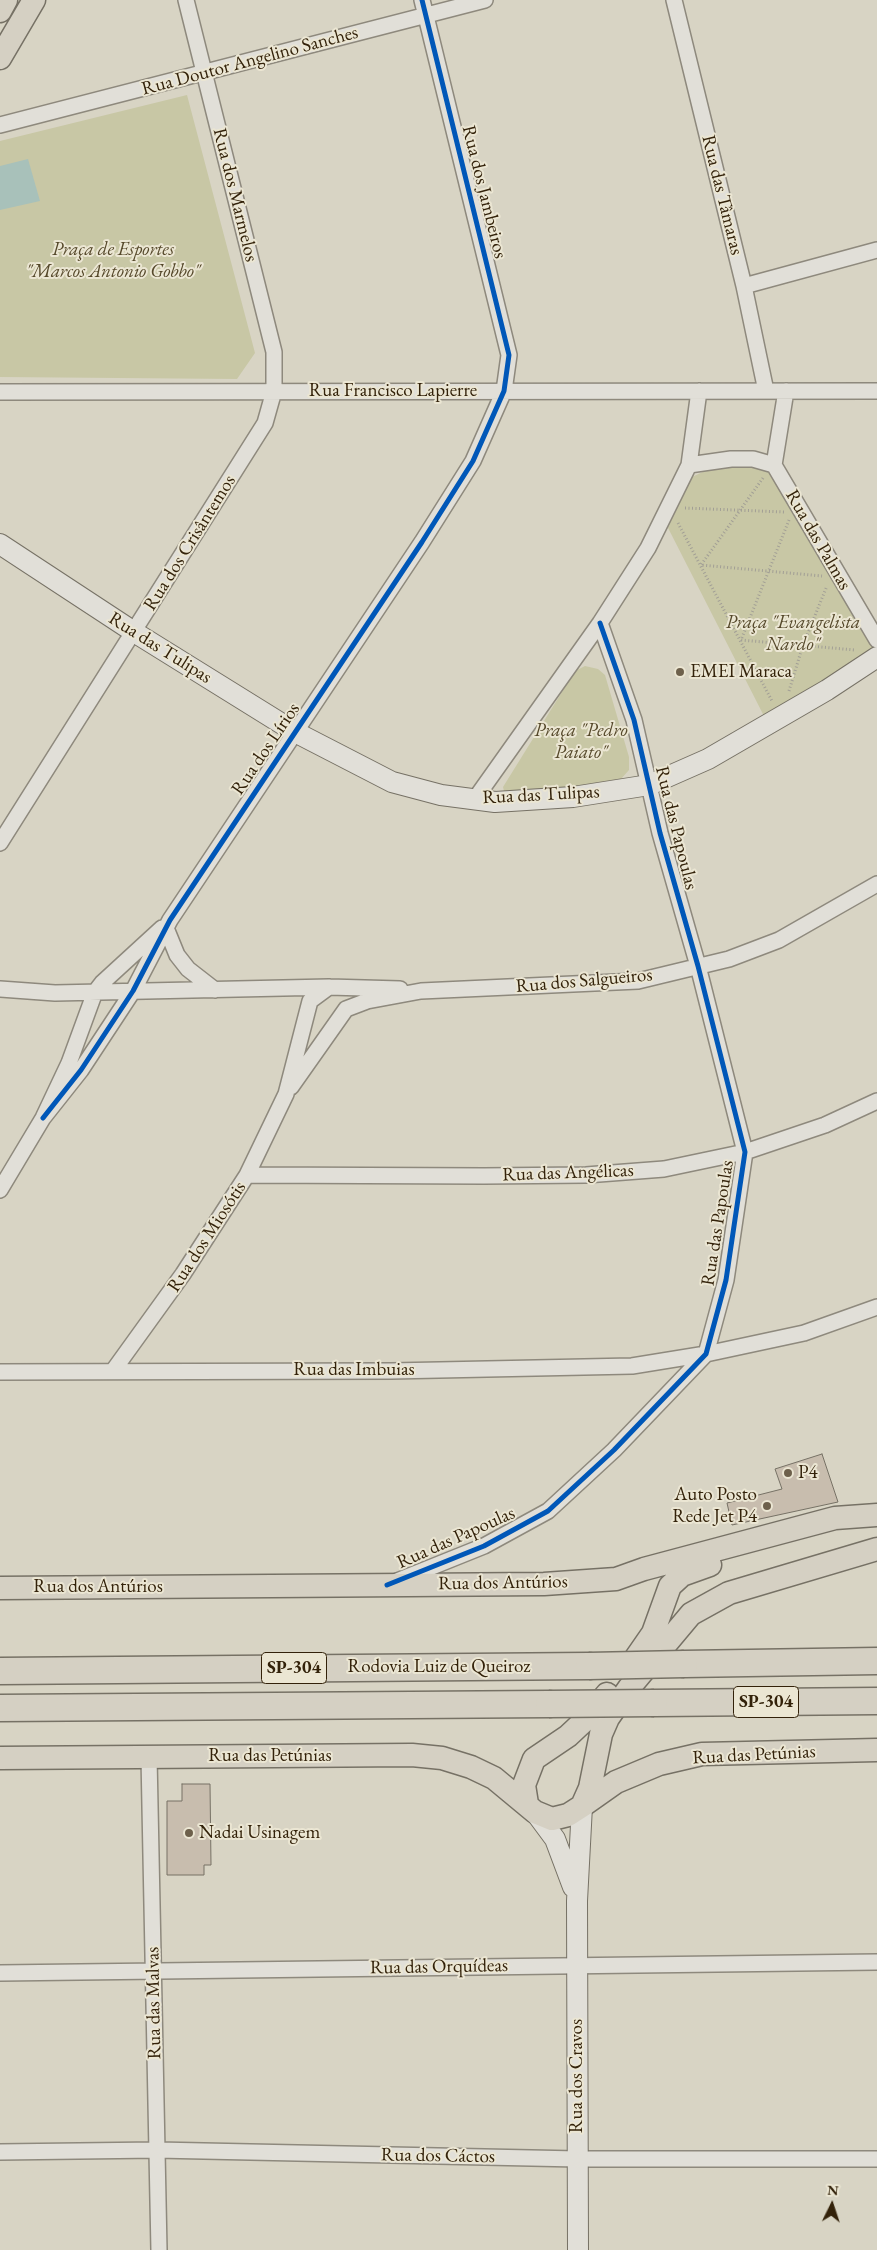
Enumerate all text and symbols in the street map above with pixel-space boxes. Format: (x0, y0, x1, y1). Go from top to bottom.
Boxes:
street label: Rua Doutor Angelino Sanches (139, 21, 361, 101)
street label: Rua dos Jambeiros (456, 123, 512, 261)
street label: Rua dos Marmelos (207, 126, 263, 264)
street label: Rua das Tâmaras (696, 133, 748, 257)
park label: Praça de Esportes "Marcos Antonio Gobbo" (26, 239, 200, 283)
street label: Rua Francisco Lapierre (309, 380, 477, 402)
street label: Rua dos Crisântemos (139, 471, 241, 615)
street label: Rua das Palmas (780, 486, 856, 594)
street label: Rua das Tulipas (104, 607, 216, 689)
park label: Praça "Evangelista Nardo" (726, 612, 860, 656)
place label: EMEI Maraca (690, 661, 792, 683)
marker: EMEI Maraca (674, 666, 686, 678)
street label: Rua dos Lírios (227, 699, 305, 799)
park label: Praça "Pedro Paiato" (534, 720, 628, 764)
street label: Rua das Papoulas (650, 764, 702, 892)
street label: Rua das Tulipas (482, 781, 600, 809)
street label: Rua dos Salgueiros (515, 964, 653, 998)
street label: Rua das Angélicas (502, 1159, 634, 1187)
street label: Rua das Papoulas (697, 1159, 739, 1287)
street label: Rua dos Miosótis (163, 1177, 251, 1297)
street label: Rua das Imbuias (293, 1359, 415, 1381)
place label: P4 (798, 1462, 818, 1484)
marker: P4 (782, 1467, 794, 1479)
place label: Auto Posto Rede Jet P4 (672, 1484, 757, 1528)
marker: Auto Posto Rede Jet P4 (761, 1500, 773, 1512)
street label: Rua das Papoulas (393, 1502, 519, 1574)
street label: Rua dos Antúrios (438, 1570, 568, 1596)
street label: Rua dos Antúrios (33, 1576, 163, 1598)
road number: SP-304 (262, 1652, 326, 1684)
street label: Rodovia Luiz de Queiroz (348, 1656, 530, 1678)
road number: SP-304 (734, 1686, 798, 1718)
street label: Rua das Petúnias (692, 1740, 816, 1770)
street label: Rua das Petúnias (208, 1745, 332, 1767)
place label: Nadai Usinagem (199, 1822, 320, 1844)
marker: Nadai Usinagem (183, 1827, 195, 1839)
street label: Rua das Malvas (142, 1946, 166, 2060)
street label: Rua das Orquídeas (370, 1954, 508, 1980)
street label: Rua dos Cravos (566, 2019, 588, 2133)
street label: Rua dos Cáctos (381, 2144, 495, 2168)
north arrow (807, 2180, 857, 2230)
text: N (827, 2181, 839, 2199)

